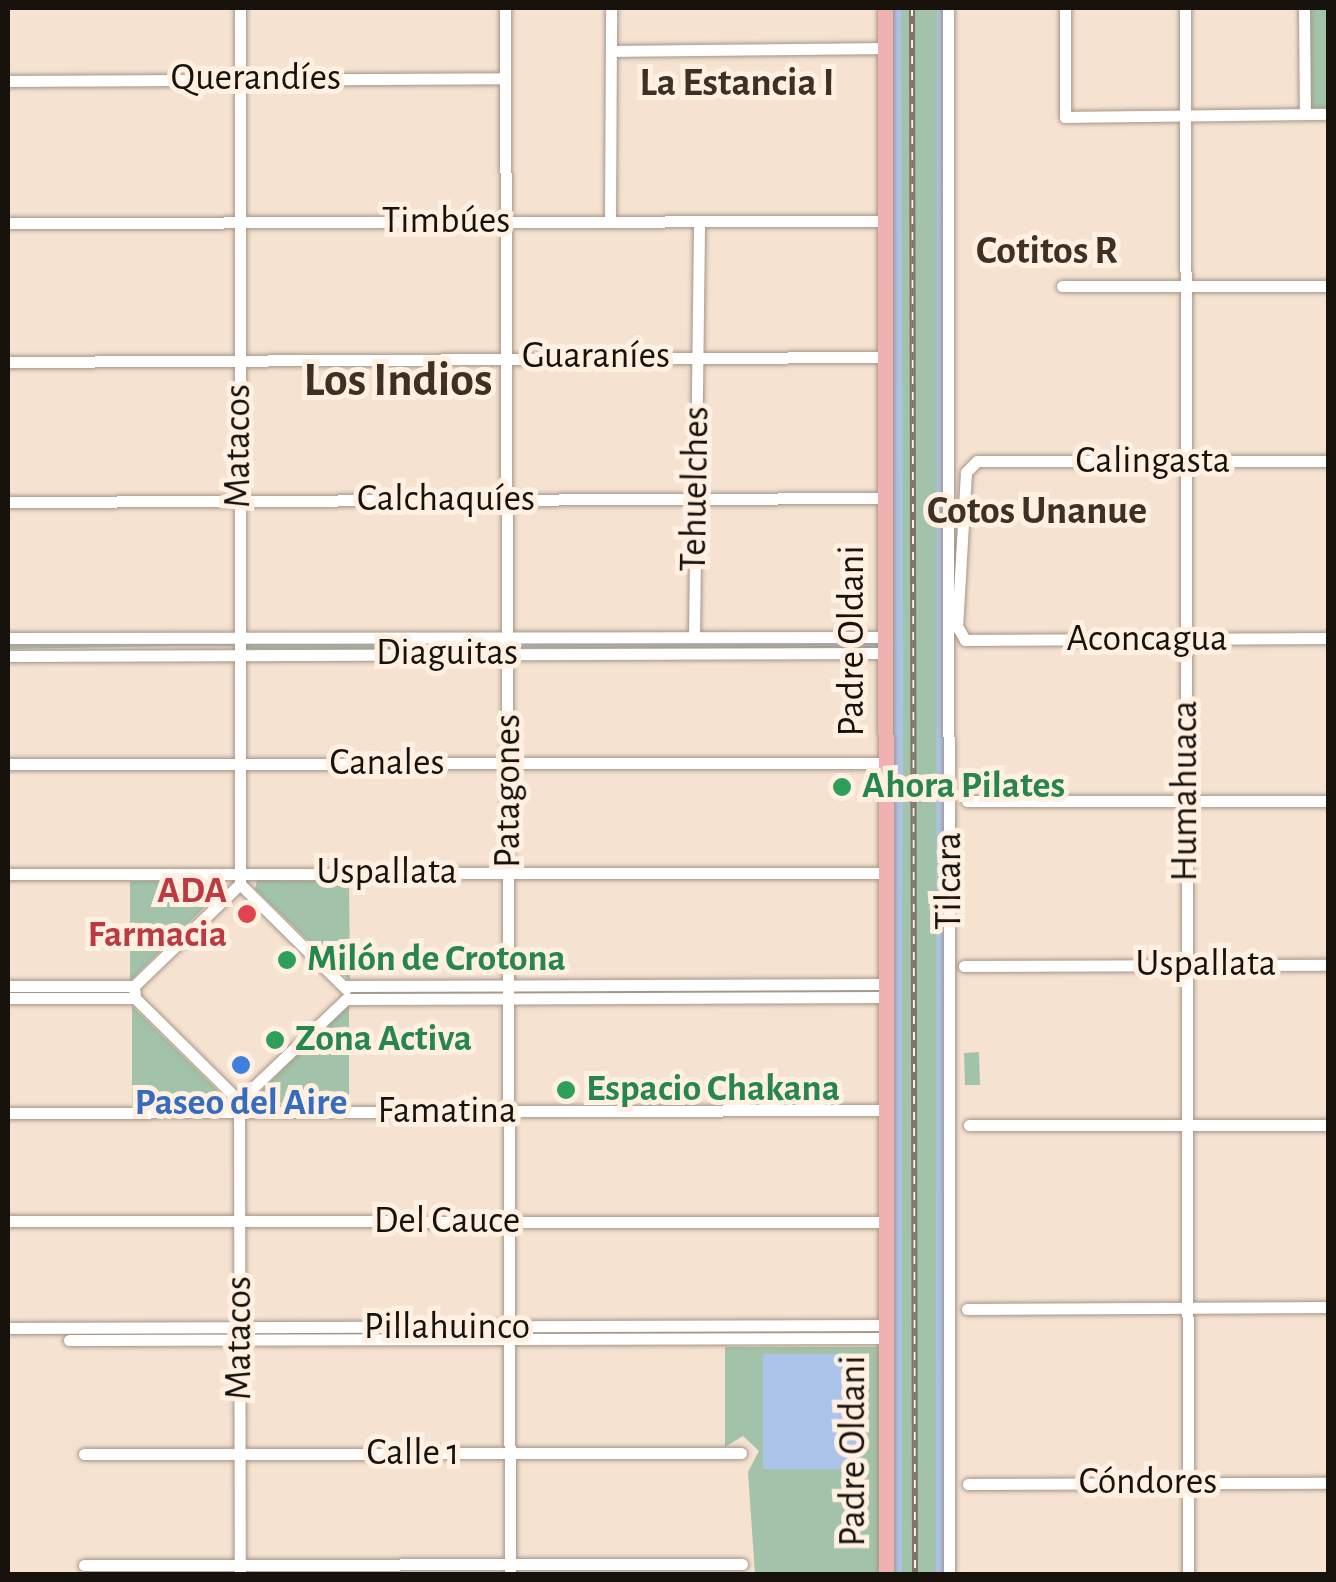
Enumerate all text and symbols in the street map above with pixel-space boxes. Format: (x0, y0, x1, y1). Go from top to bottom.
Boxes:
street label: Querandíes (171, 56, 341, 102)
district label: La Estancia I (640, 59, 834, 107)
street label: Timbúes (382, 199, 510, 245)
district label: Cotitos R (976, 227, 1118, 275)
street label: Guaraníes (522, 334, 670, 380)
district label: Los Indios (303, 353, 493, 411)
street label: Matacos (216, 384, 262, 508)
street label: Tehuelches (672, 406, 720, 572)
street label: Calingasta (1076, 439, 1230, 485)
street label: Calchaquíes (357, 477, 535, 523)
district label: Cotos Unanue (927, 487, 1147, 535)
street label: Padre Oldani (830, 545, 876, 737)
street label: Aconcagua (1066, 617, 1228, 663)
street label: Diaguitas (376, 631, 518, 677)
street label: Humahuaca (1163, 700, 1209, 882)
street label: Patagones (486, 714, 532, 868)
street label: Canales (329, 741, 445, 787)
place label: Ahora Pilates (862, 764, 1065, 810)
marker: Ahora Pilates (831, 776, 853, 798)
street label: Tilcara (927, 832, 973, 930)
street label: Uspallata (317, 850, 457, 896)
place label: ADA Farmacia (88, 869, 227, 958)
marker: ADA Farmacia (236, 903, 258, 925)
place label: Milón de Crotona (307, 937, 566, 983)
street label: Uspallata (1136, 942, 1276, 988)
marker: Milón de Crotona (276, 949, 298, 971)
place label: Zona Activa (295, 1017, 472, 1063)
marker: Zona Activa (264, 1029, 286, 1051)
marker: Paseo del Aire (230, 1054, 252, 1076)
place label: Espacio Chakana (586, 1067, 840, 1113)
marker: Espacio Chakana (555, 1079, 577, 1101)
place label: Paseo del Aire (135, 1081, 347, 1127)
street label: Famatina (377, 1089, 517, 1135)
street label: Del Cauce (374, 1199, 520, 1245)
street label: Matacos (217, 1276, 263, 1400)
street label: Pillahuinco (364, 1305, 530, 1351)
street label: Padre Oldani (831, 1355, 877, 1547)
street label: Calle 1 (367, 1431, 459, 1477)
street label: Cóndores (1079, 1460, 1217, 1506)

